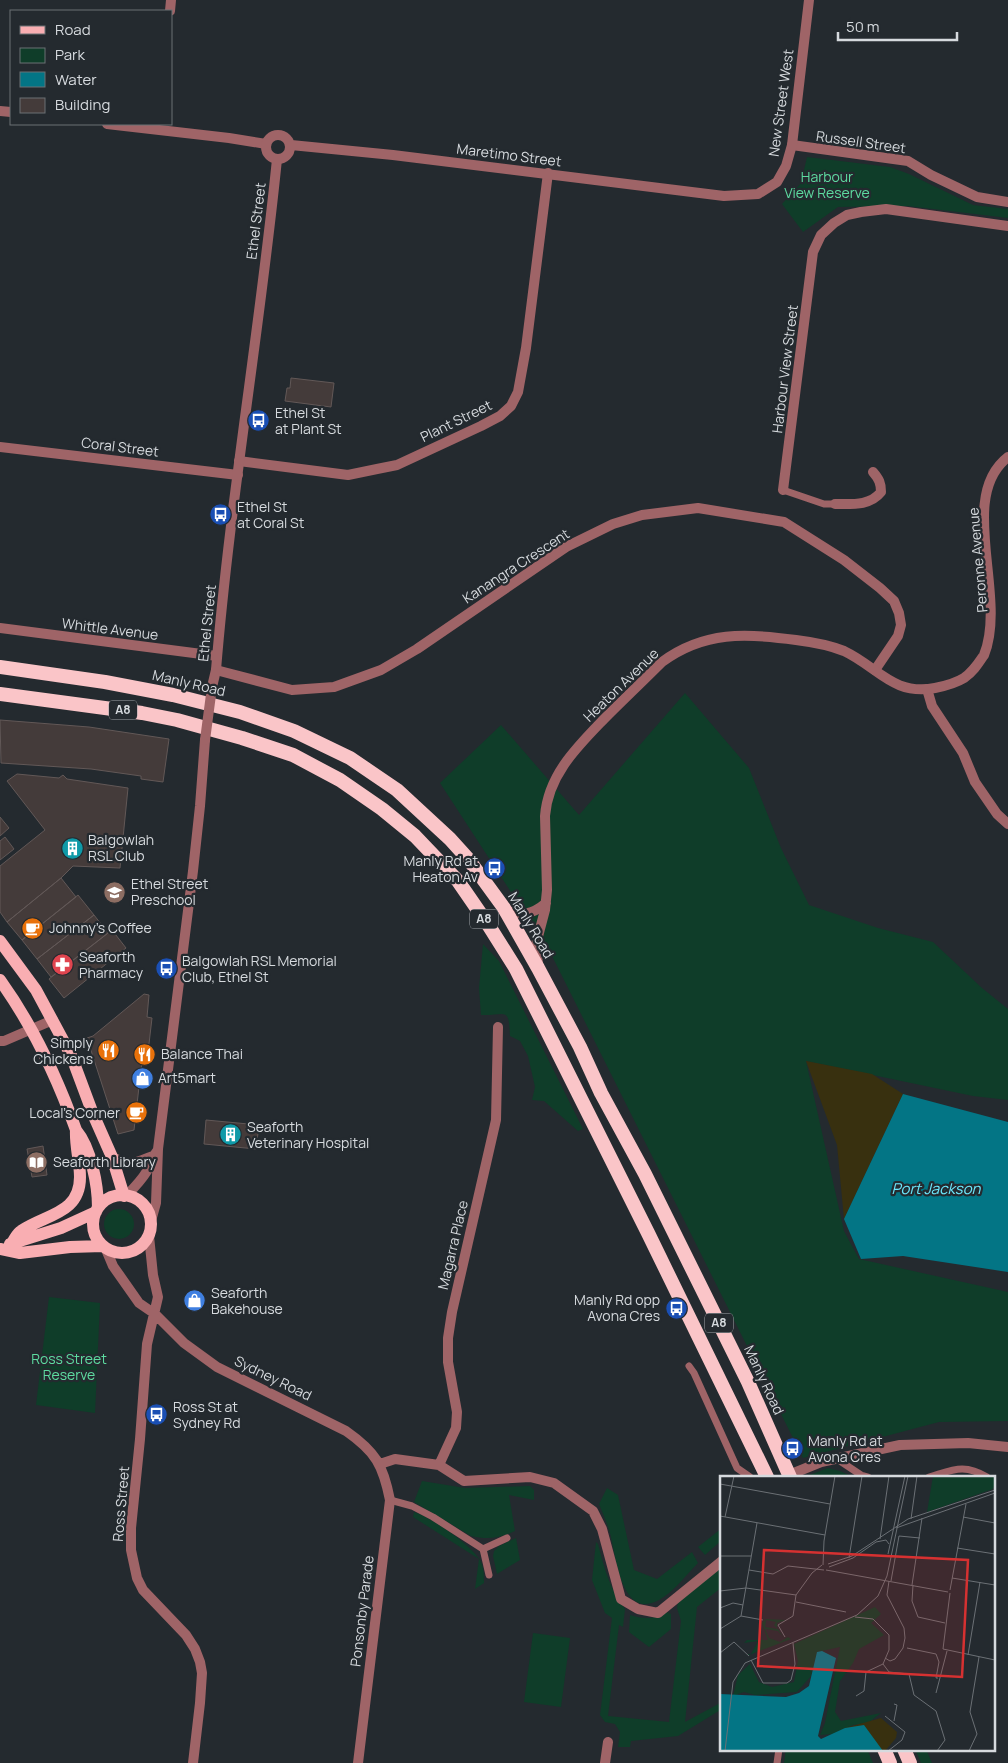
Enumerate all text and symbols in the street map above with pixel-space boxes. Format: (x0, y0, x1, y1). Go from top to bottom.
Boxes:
legend (10, 10, 172, 125)
scale bar (838, 10, 957, 42)
text: 50 m (846, 16, 880, 37)
text: Road (55, 19, 91, 40)
text: Park (55, 44, 85, 65)
street label: New Street West (764, 48, 798, 158)
text: Water (55, 69, 97, 90)
text: Building (55, 94, 110, 115)
street label: Russell Street (815, 126, 908, 157)
street label: Maretimo Street (456, 139, 563, 170)
park label: Harbour View Reserve (784, 167, 870, 202)
street label: Ethel Street (241, 181, 270, 260)
street label: Harbour View Street (767, 303, 802, 434)
street label: Plant Street (417, 395, 495, 446)
place label: Ethel St at Plant St (275, 403, 342, 438)
bus stop icon: Ethel St at Plant St (247, 409, 271, 433)
street label: Coral Street (80, 432, 160, 461)
place label: Ethel St at Coral St (237, 497, 305, 532)
bus stop icon: Ethel St at Coral St (209, 503, 233, 527)
street label: Peronne Avenue (963, 507, 992, 613)
street label: Kanangra Crescent (459, 524, 573, 607)
street label: Ethel Street (193, 583, 220, 662)
street label: Whittle Avenue (61, 613, 159, 644)
street label: Heaton Avenue (579, 644, 663, 726)
street label: Manly Road (151, 665, 228, 700)
road number: A8 (109, 700, 137, 720)
place label: Balgowlah RSL Club (88, 830, 154, 865)
building icon: Balgowlah RSL Club (60, 836, 84, 860)
place label: Manly Rd at Heaton Av (403, 851, 478, 886)
bus stop icon: Manly Rd at Heaton Av (482, 857, 506, 881)
place label: Ethel Street Preschool (131, 874, 209, 909)
school or university icon: Ethel Street Preschool (103, 880, 127, 904)
street label: Manly Road (504, 888, 559, 962)
road number: A8 (470, 910, 498, 929)
cafe icon: Johnny's Coffee (21, 916, 45, 940)
place label: Johnny's Coffee (49, 918, 152, 937)
place label: Seaforth Pharmacy (79, 947, 144, 982)
place label: Balgowlah RSL Memorial Club, Ethel St (182, 951, 337, 986)
pharmacy icon: Seaforth Pharmacy (51, 953, 75, 977)
bus stop icon: Balgowlah RSL Memorial Club, Ethel St (154, 957, 178, 981)
place label: Simply Chickens (33, 1033, 94, 1068)
restaurant icon: Simply Chickens (97, 1039, 121, 1063)
restaurant icon: Balance Thai (133, 1042, 157, 1066)
place label: Balance Thai (161, 1044, 243, 1063)
shop icon: Art5mart (130, 1066, 154, 1090)
place label: Art5mart (158, 1068, 216, 1087)
cafe icon: Local's Corner (124, 1101, 148, 1125)
place label: Local's Corner (29, 1103, 120, 1122)
place label: Seaforth Veterinary Hospital (247, 1117, 369, 1152)
building icon: Seaforth Veterinary Hospital (219, 1123, 243, 1147)
library icon: Seaforth Library (25, 1150, 49, 1174)
place label: Seaforth Library (53, 1152, 156, 1171)
water label: Port Jackson (892, 1178, 981, 1199)
street label: Magarra Place (433, 1198, 472, 1291)
place label: Seaforth Bakehouse (211, 1283, 283, 1318)
shop icon: Seaforth Bakehouse (183, 1289, 207, 1313)
place label: Manly Rd opp Avona Cres (574, 1290, 660, 1325)
bus stop icon: Manly Rd opp Avona Cres (664, 1296, 688, 1320)
road number: A8 (705, 1314, 733, 1332)
street label: Manly Road (740, 1342, 789, 1418)
park label: Ross Street Reserve (31, 1349, 107, 1384)
street label: Sydney Road (231, 1351, 315, 1404)
place label: Ross St at Sydney Rd (173, 1397, 241, 1432)
bus stop icon: Ross St at Sydney Rd (145, 1403, 169, 1427)
place label: Manly Rd at Avona Cres (808, 1431, 883, 1466)
bus stop icon: Manly Rd at Avona Cres (780, 1437, 804, 1461)
street label: Ross Street (108, 1465, 133, 1542)
inset map (720, 1476, 996, 1750)
street label: Ponsonby Parade (345, 1554, 378, 1668)

